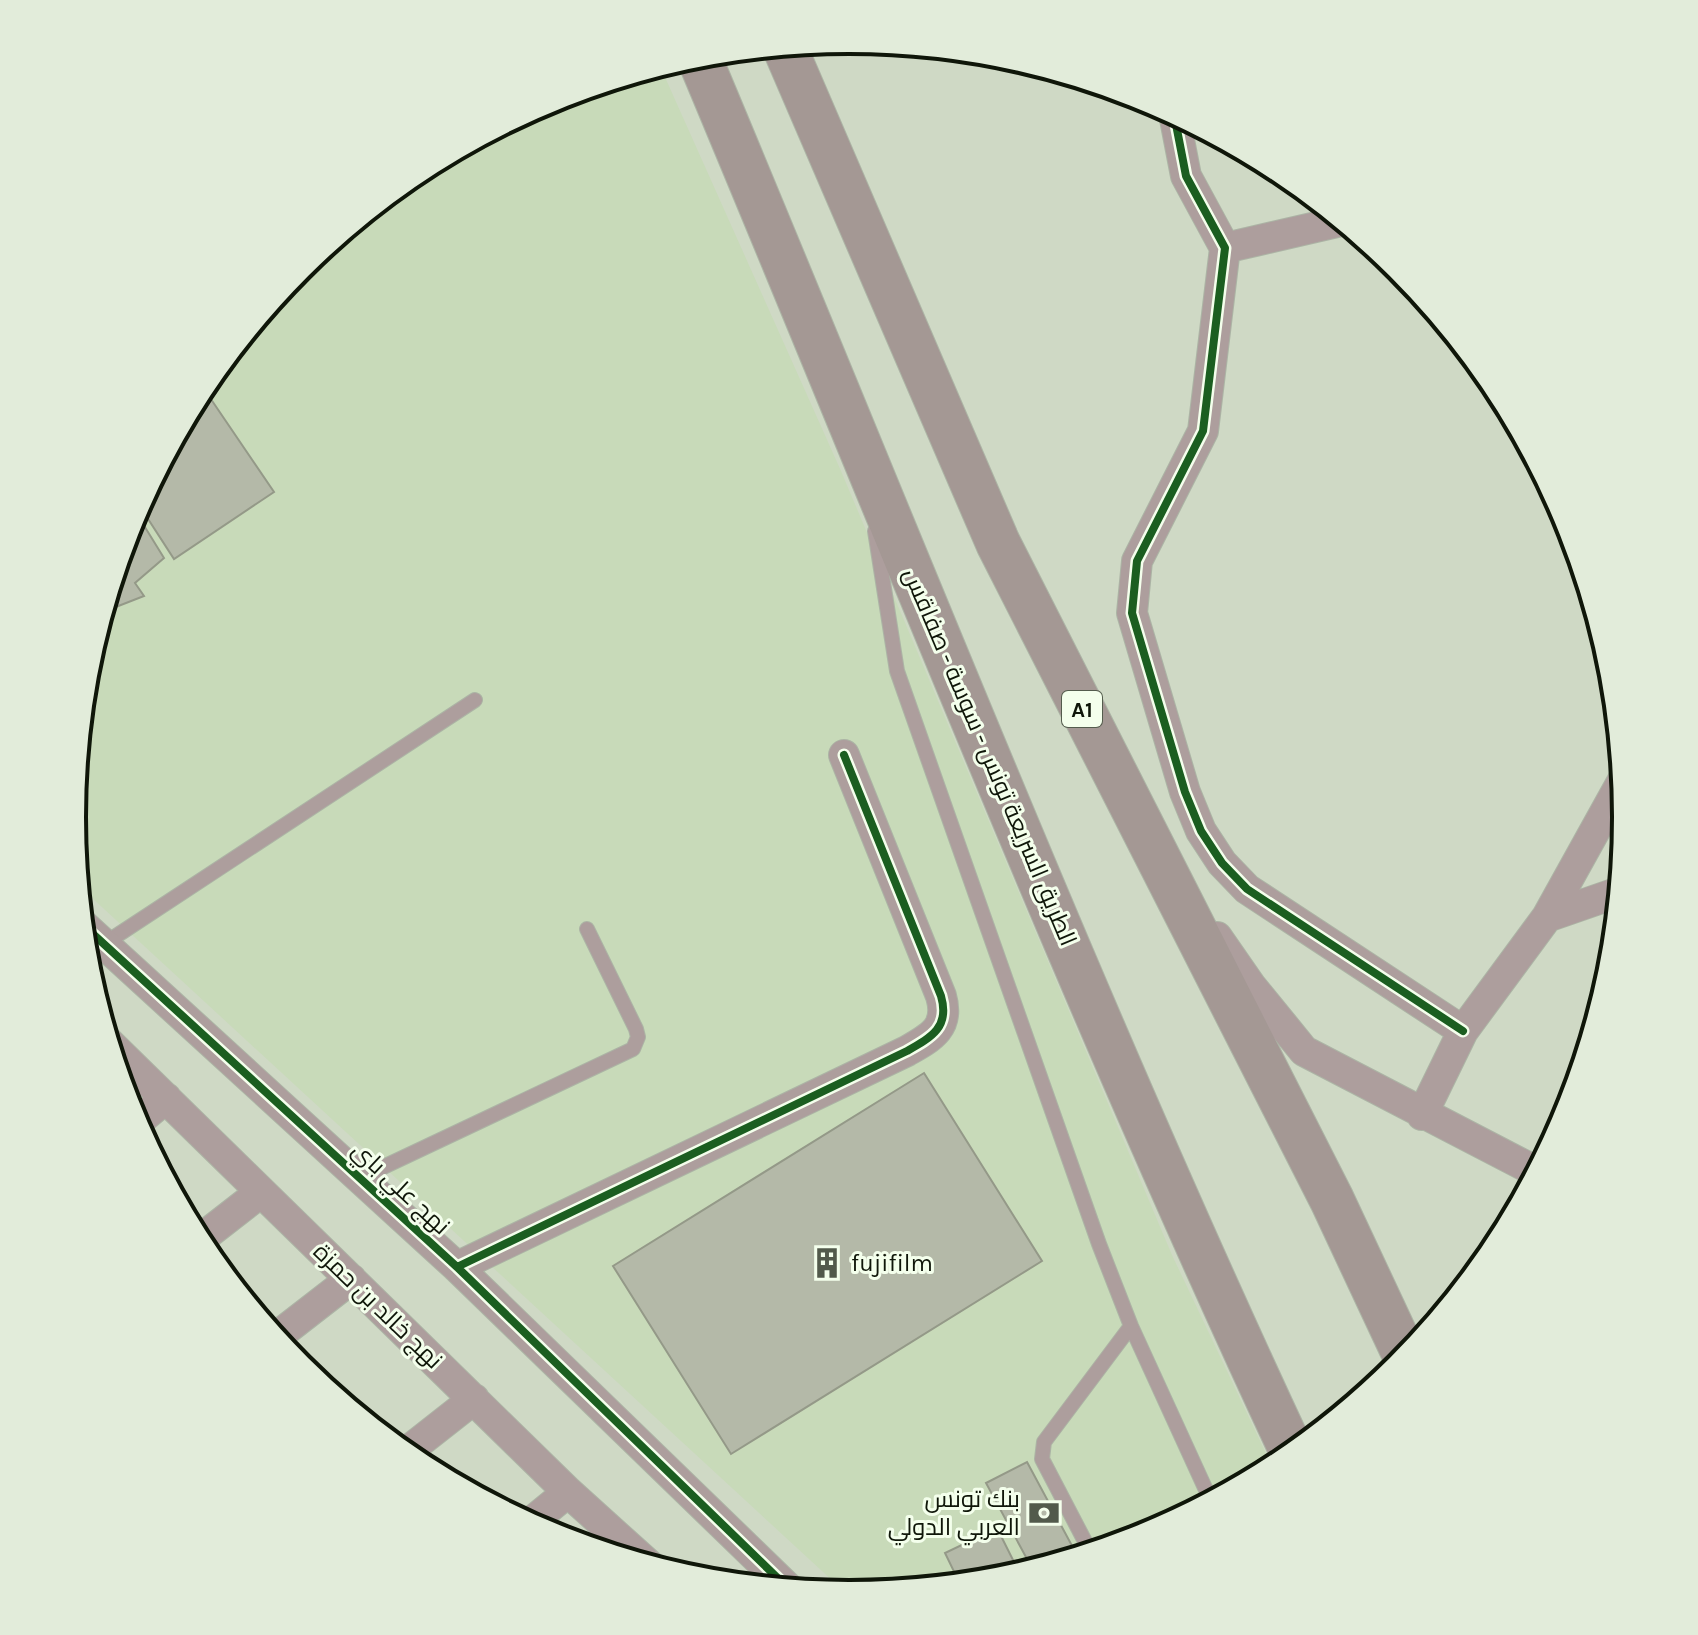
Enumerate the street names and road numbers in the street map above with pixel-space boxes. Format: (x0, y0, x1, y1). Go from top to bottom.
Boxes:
street label: الطريق السريعة تونس - سوسة - صفاقس (897, 564, 1083, 950)
road number: A1 (1062, 691, 1102, 727)
street label: نهج علي باي (343, 1136, 456, 1244)
street label: نهج خالد بن حمزة (306, 1238, 448, 1376)

